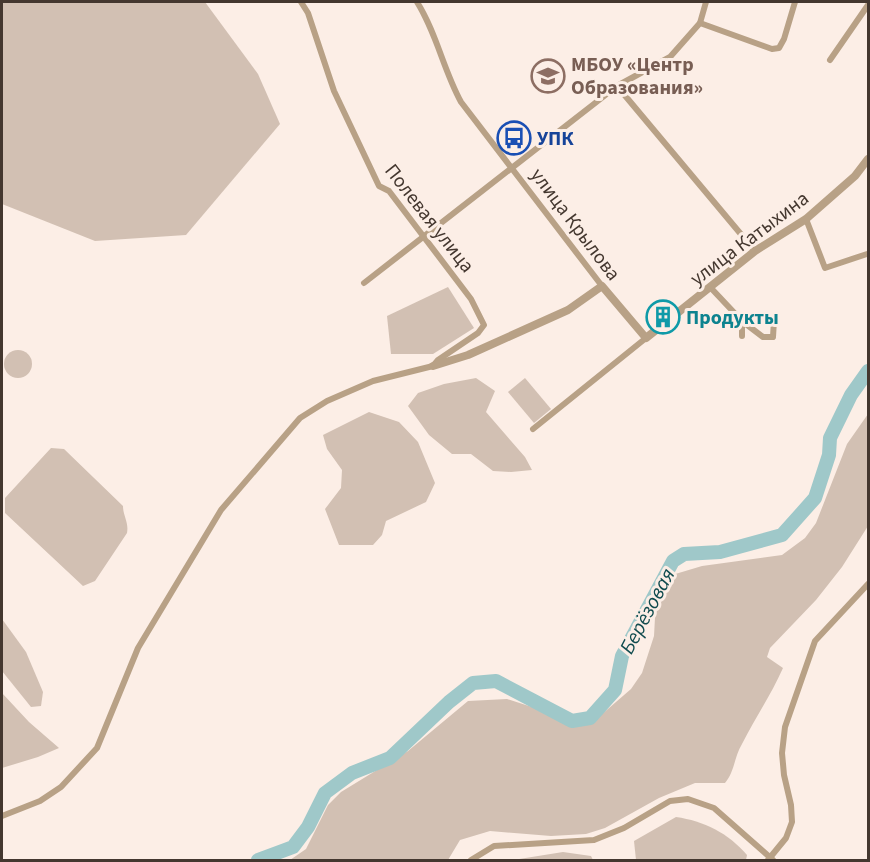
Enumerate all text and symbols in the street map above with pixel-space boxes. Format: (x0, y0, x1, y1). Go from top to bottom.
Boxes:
place label: МБОУ «Центр Образования» (571, 51, 703, 102)
school or university icon: МБОУ «Центр Образования» (530, 58, 566, 94)
bus stop icon: УПК (496, 120, 532, 156)
place label: УПК (537, 125, 574, 153)
street label: Полевая улица (378, 158, 481, 279)
street label: улица Крылова (524, 163, 627, 287)
street label: улица Катыхина (684, 185, 815, 293)
building icon: Продукты (645, 299, 681, 335)
place label: Продукты (686, 304, 779, 332)
water label: Берёзовая (612, 563, 682, 659)

